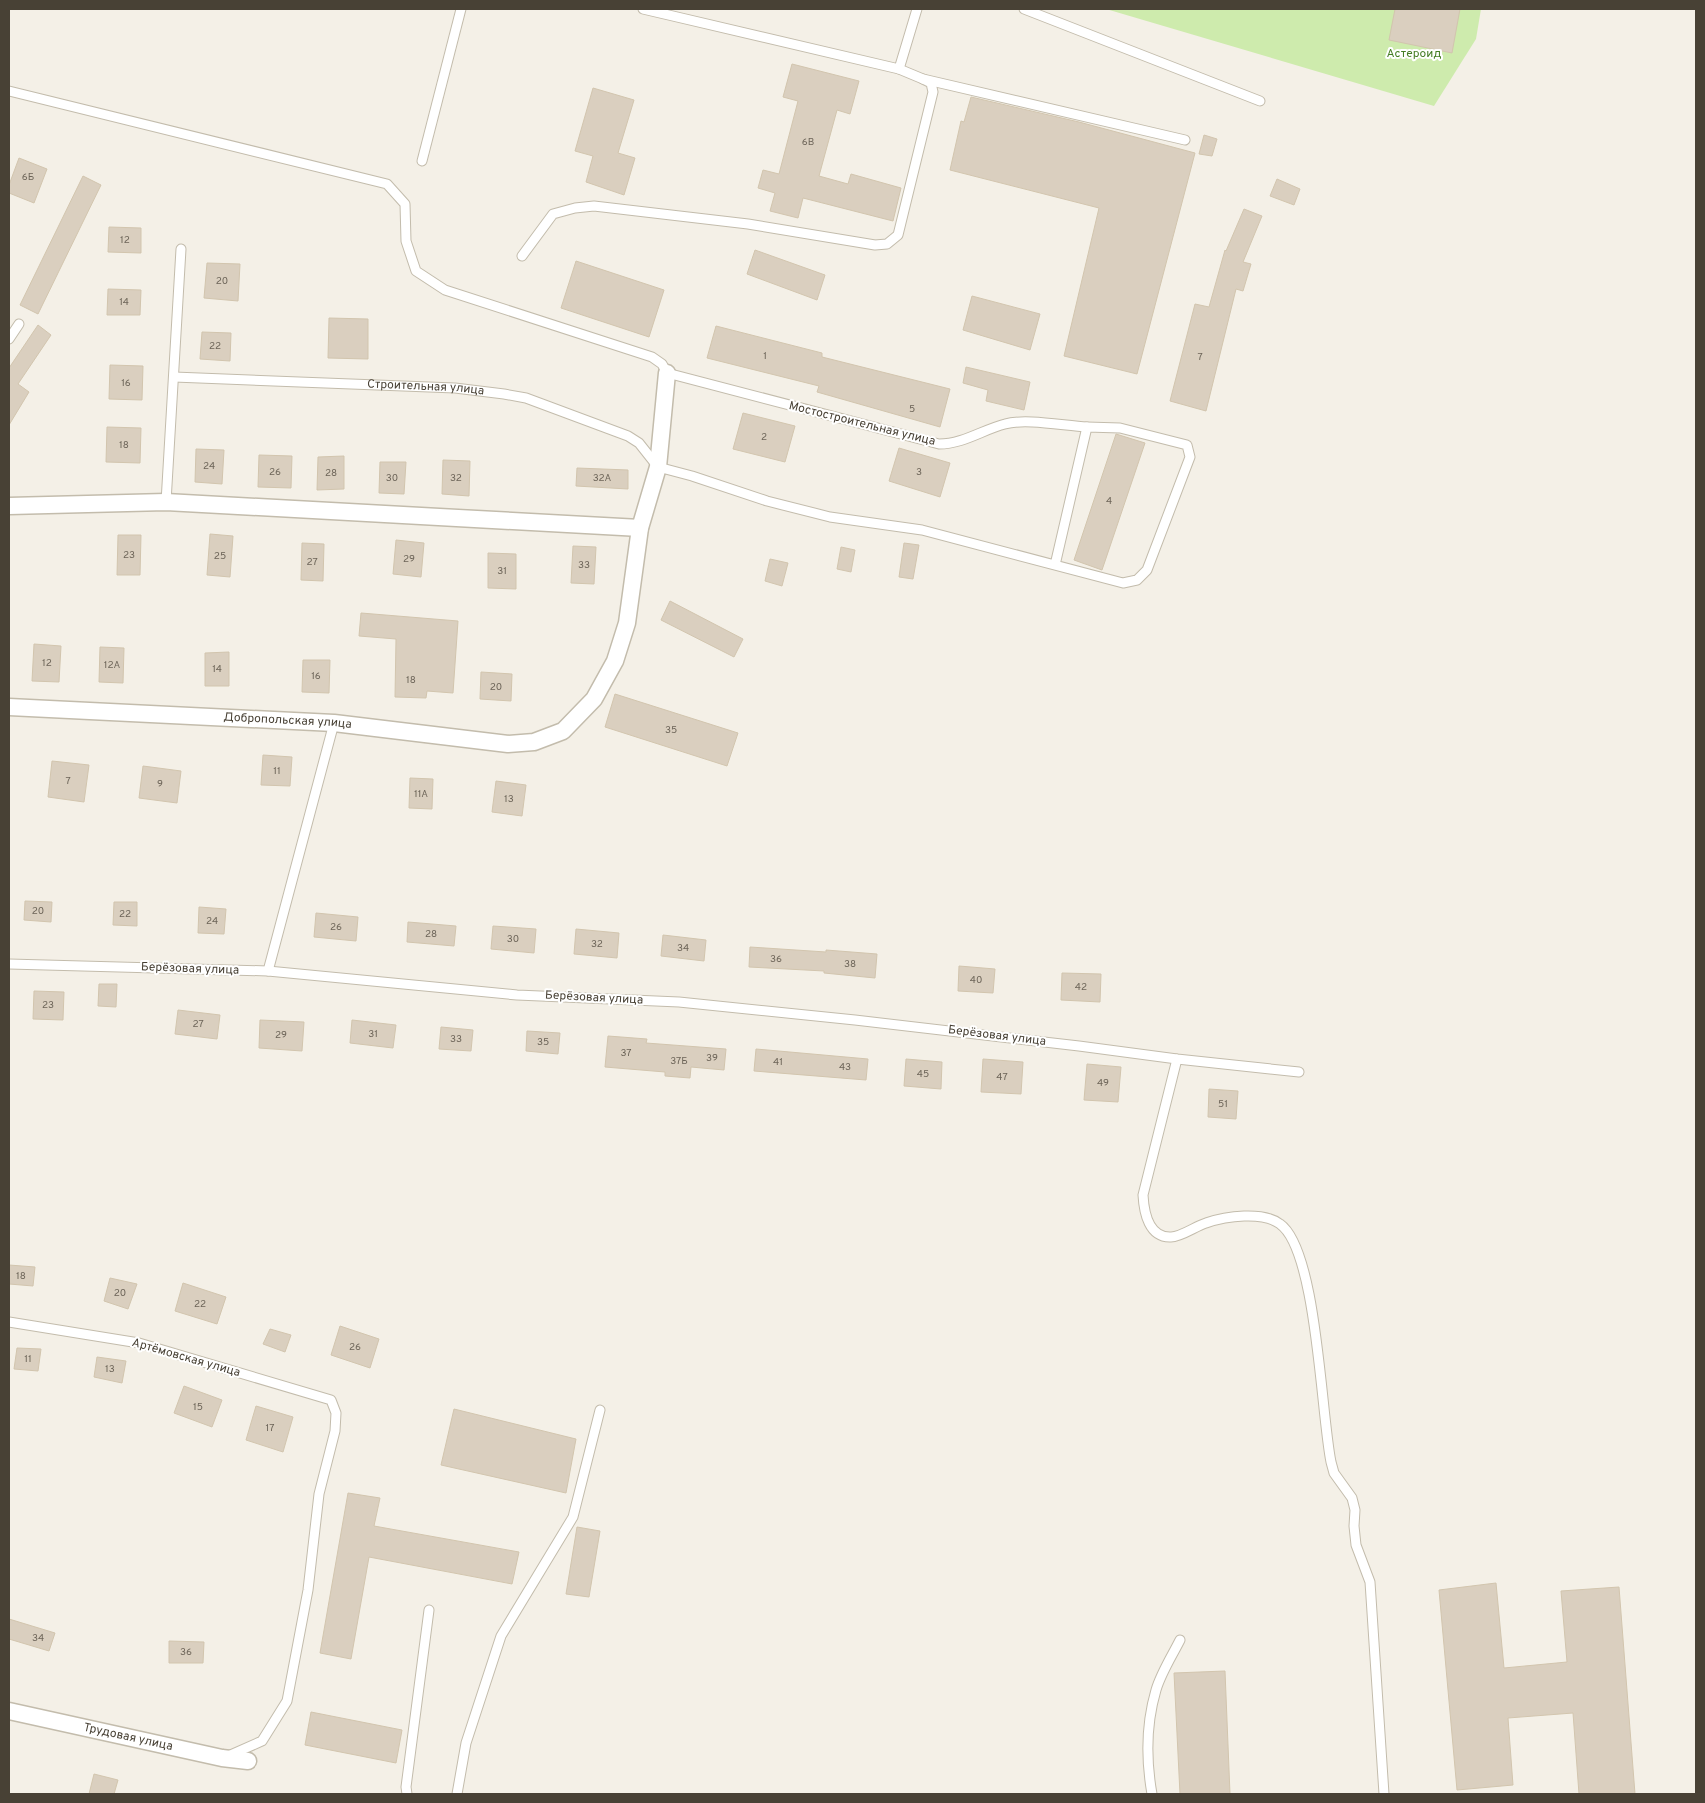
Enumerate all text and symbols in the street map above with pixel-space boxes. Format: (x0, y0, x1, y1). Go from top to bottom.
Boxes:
park label: Астероид (1387, 46, 1441, 62)
house number: 6В (802, 136, 814, 149)
house number: 6Б (22, 171, 34, 184)
house number: 12 (120, 234, 130, 247)
house number: 20 (216, 275, 228, 288)
house number: 14 (119, 296, 129, 309)
house number: 22 (209, 340, 221, 353)
house number: 1 (763, 350, 767, 363)
house number: 7 (1197, 351, 1203, 364)
house number: 16 (121, 377, 131, 390)
street label: Строительная улица (367, 377, 485, 400)
street label: Мостостроительная улица (787, 398, 937, 450)
house number: 5 (909, 403, 915, 416)
house number: 2 (761, 431, 767, 444)
house number: 18 (119, 439, 129, 452)
house number: 24 (203, 460, 215, 473)
house number: 26 (269, 466, 281, 479)
house number: 3 (916, 466, 922, 479)
house number: 28 (325, 467, 337, 480)
house number: 30 (386, 472, 398, 485)
house number: 32 (450, 472, 462, 485)
house number: 32А (593, 472, 612, 485)
house number: 4 (1106, 495, 1112, 508)
house number: 23 (123, 549, 135, 562)
house number: 25 (214, 550, 226, 563)
house number: 29 (403, 553, 415, 566)
house number: 27 (306, 556, 318, 569)
house number: 33 (578, 559, 590, 572)
house number: 31 (497, 565, 507, 578)
house number: 12 (42, 657, 52, 670)
house number: 12А (104, 659, 121, 672)
house number: 14 (212, 663, 222, 676)
house number: 16 (311, 670, 321, 683)
house number: 18 (406, 674, 416, 687)
house number: 20 (490, 681, 502, 694)
street label: Добропольская улица (223, 710, 353, 733)
house number: 35 (665, 724, 677, 737)
house number: 11 (273, 765, 281, 778)
house number: 7 (65, 775, 71, 788)
house number: 9 (157, 778, 163, 791)
house number: 11А (414, 788, 428, 801)
house number: 13 (504, 793, 514, 806)
house number: 20 (32, 905, 44, 918)
house number: 22 (119, 908, 131, 921)
house number: 24 (206, 915, 218, 928)
house number: 26 (330, 921, 342, 934)
house number: 28 (425, 928, 437, 941)
house number: 30 (507, 933, 519, 946)
house number: 32 (591, 938, 603, 951)
house number: 34 (677, 942, 689, 955)
house number: 36 (770, 953, 782, 966)
house number: 38 (844, 958, 856, 971)
street label: Берёзовая улица (141, 959, 239, 979)
house number: 40 (970, 974, 982, 987)
house number: 42 (1075, 981, 1087, 994)
street label: Берёзовая улица (544, 987, 644, 1009)
house number: 23 (42, 999, 54, 1012)
house number: 27 (192, 1018, 204, 1031)
street label: Берёзовая улица (947, 1022, 1047, 1050)
house number: 31 (368, 1028, 378, 1041)
house number: 29 (275, 1029, 287, 1042)
house number: 33 (450, 1033, 462, 1046)
house number: 35 (537, 1036, 549, 1049)
house number: 37 (620, 1047, 632, 1060)
house number: 39 (706, 1052, 718, 1065)
house number: 37Б (670, 1055, 688, 1068)
house number: 41 (773, 1056, 783, 1069)
house number: 43 (839, 1061, 851, 1074)
house number: 45 (917, 1068, 929, 1081)
house number: 47 (996, 1071, 1008, 1084)
house number: 49 (1097, 1077, 1109, 1090)
house number: 51 (1218, 1098, 1228, 1111)
house number: 18 (16, 1270, 26, 1283)
house number: 20 (114, 1287, 126, 1300)
house number: 22 (194, 1298, 206, 1311)
street label: Артёмовская улица (130, 1335, 242, 1381)
house number: 26 (349, 1341, 361, 1354)
house number: 11 (24, 1353, 32, 1366)
house number: 13 (105, 1363, 115, 1376)
house number: 15 (193, 1401, 203, 1414)
house number: 17 (266, 1422, 274, 1435)
house number: 34 (32, 1632, 44, 1645)
house number: 36 (180, 1646, 192, 1659)
street label: Трудовая улица (82, 1720, 174, 1755)

